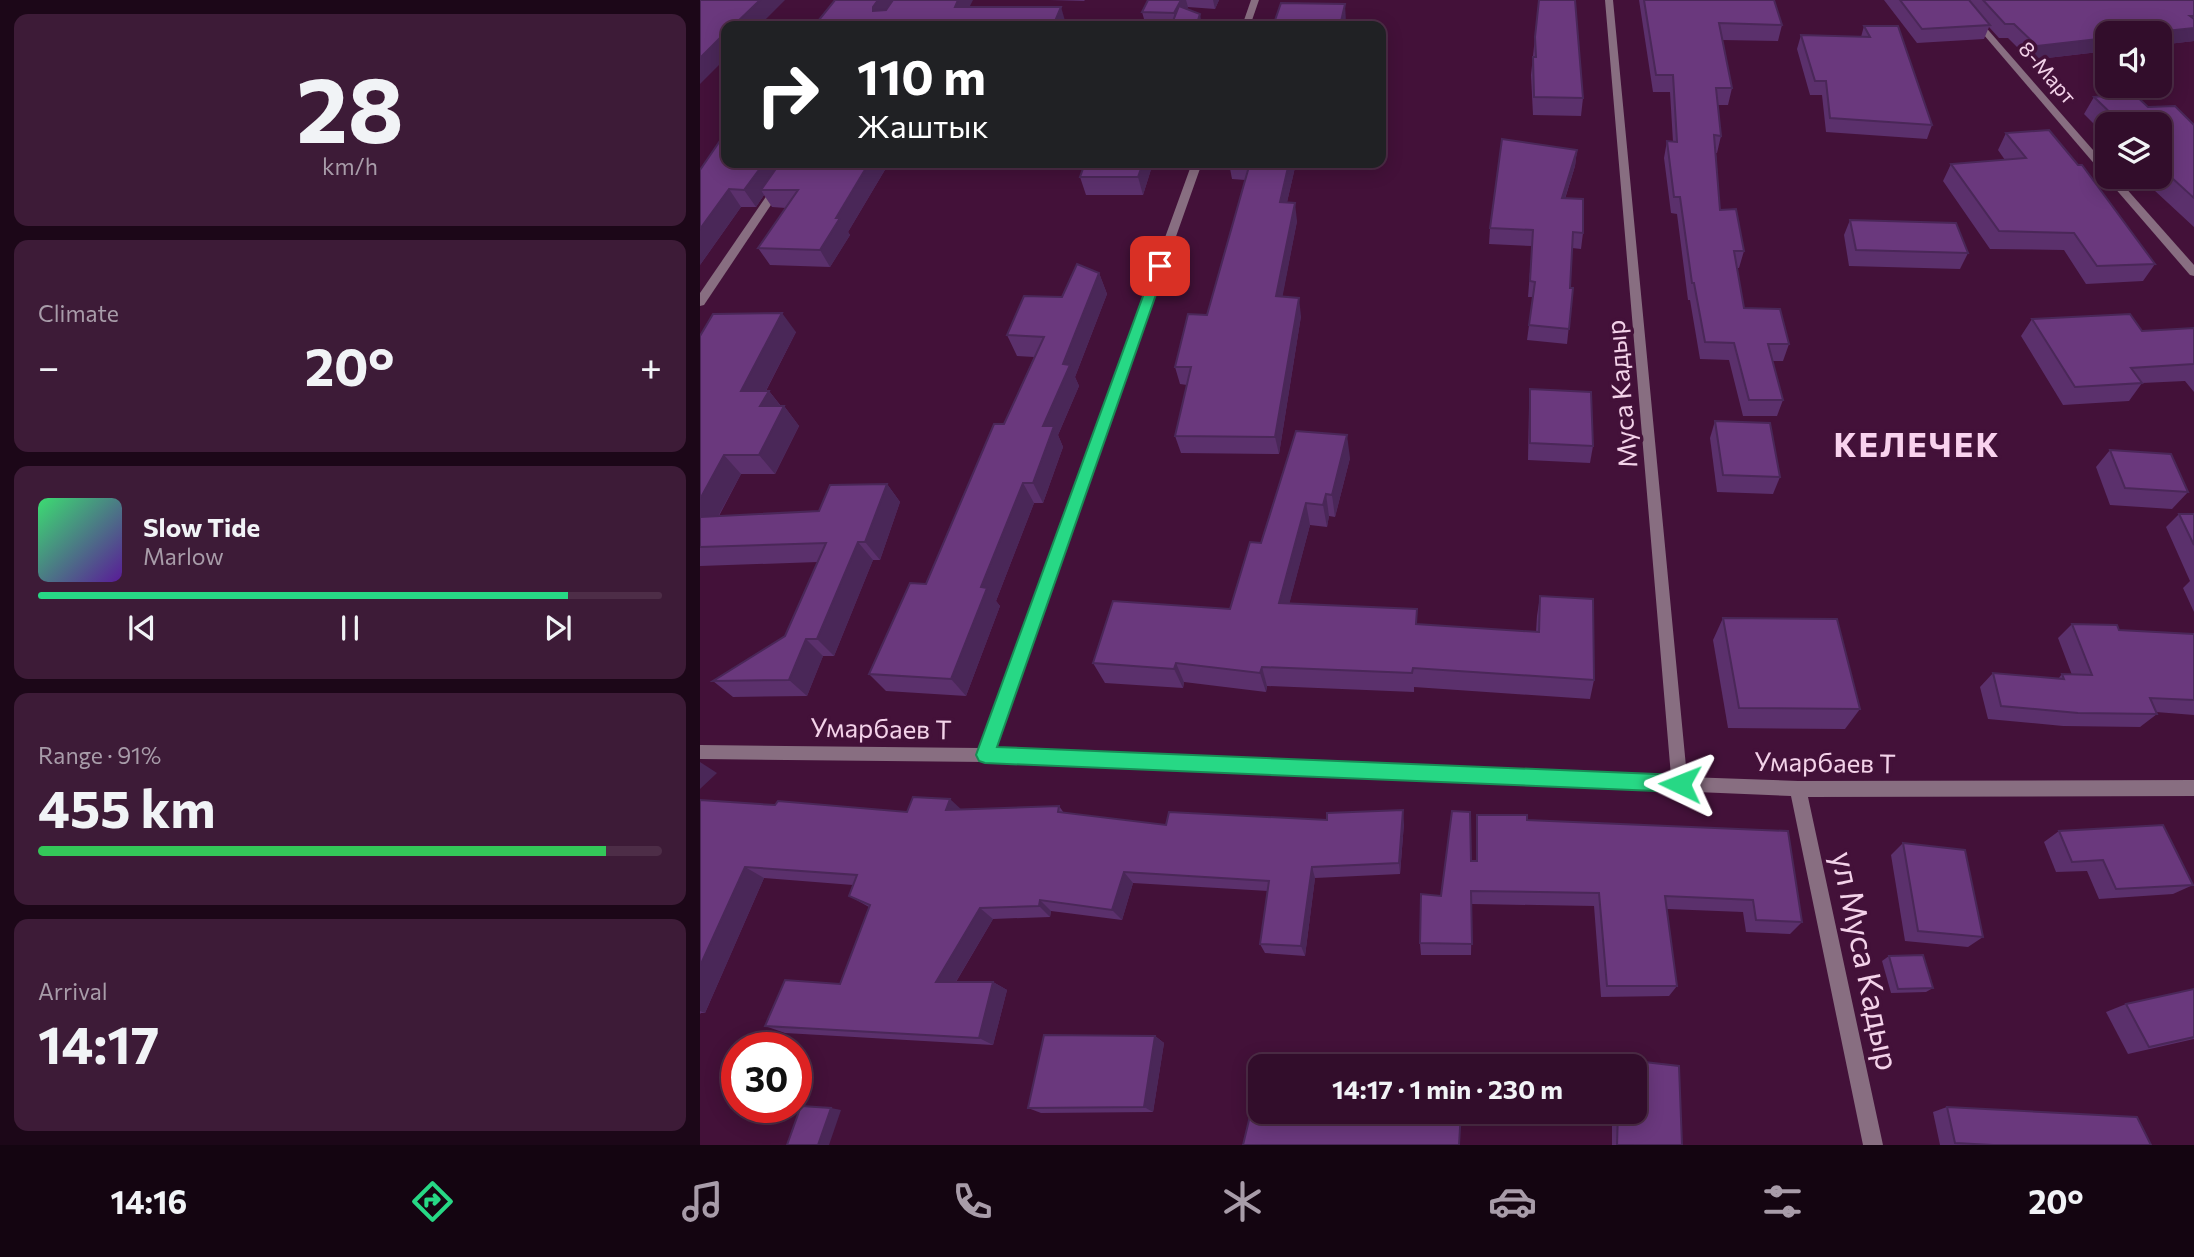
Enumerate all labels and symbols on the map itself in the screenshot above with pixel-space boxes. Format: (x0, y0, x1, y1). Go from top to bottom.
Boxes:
street label: 8-Март (2014, 36, 2082, 108)
pin (1130, 236, 1190, 296)
street label: Муса Кадыр (1599, 319, 1642, 469)
district label: КЕЛЕЧЕК (1833, 423, 2001, 464)
street label: Умарбаев Т (810, 711, 952, 744)
street label: Умарбаев Т (1754, 745, 1896, 778)
position arrow (1643, 747, 1717, 821)
street label: ул Муса Кадыр (1824, 847, 1910, 1074)
speed limit sign: 30 (721, 1032, 812, 1123)

